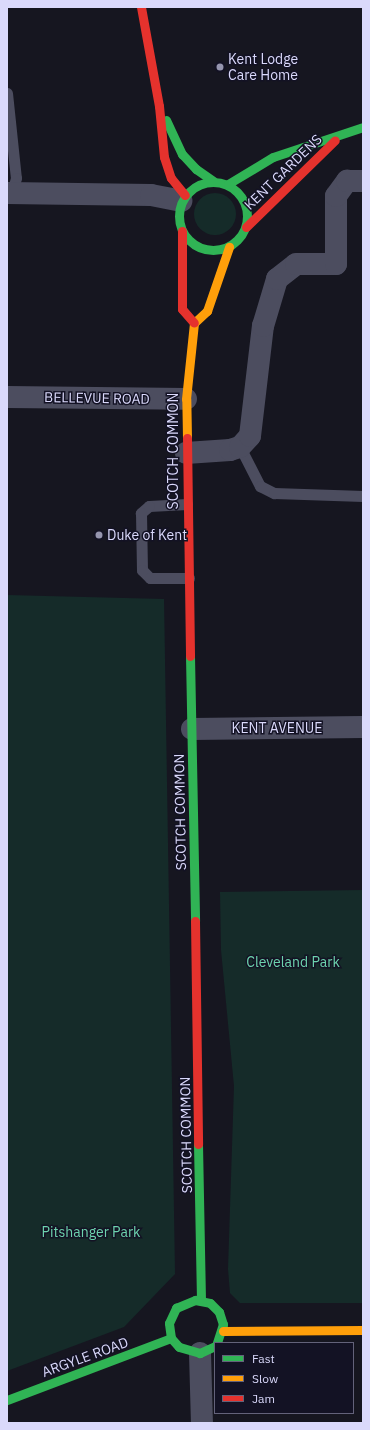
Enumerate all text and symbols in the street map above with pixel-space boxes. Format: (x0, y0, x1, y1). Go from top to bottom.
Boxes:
place label: Kent Lodge Care Home (228, 51, 298, 84)
marker: Kent Lodge Care Home (215, 62, 225, 72)
street label: KENT GARDENS (241, 131, 325, 213)
street label: BELLEVUE ROAD (44, 389, 150, 407)
street label: SCOTCH COMMON (165, 393, 181, 509)
place label: Duke of Kent (107, 527, 187, 543)
marker: Duke of Kent (94, 530, 104, 540)
street label: KENT AVENUE (232, 720, 322, 736)
street label: SCOTCH COMMON (171, 753, 189, 871)
park label: Cleveland Park (246, 954, 340, 970)
street label: SCOTCH COMMON (177, 1076, 195, 1194)
park label: Pitshanger Park (42, 1224, 140, 1240)
street label: ARGYLE ROAD (40, 1334, 130, 1380)
legend (214, 1342, 354, 1414)
text: Fast (252, 1351, 275, 1366)
text: Slow (252, 1371, 278, 1386)
text: Jam (252, 1391, 275, 1406)

